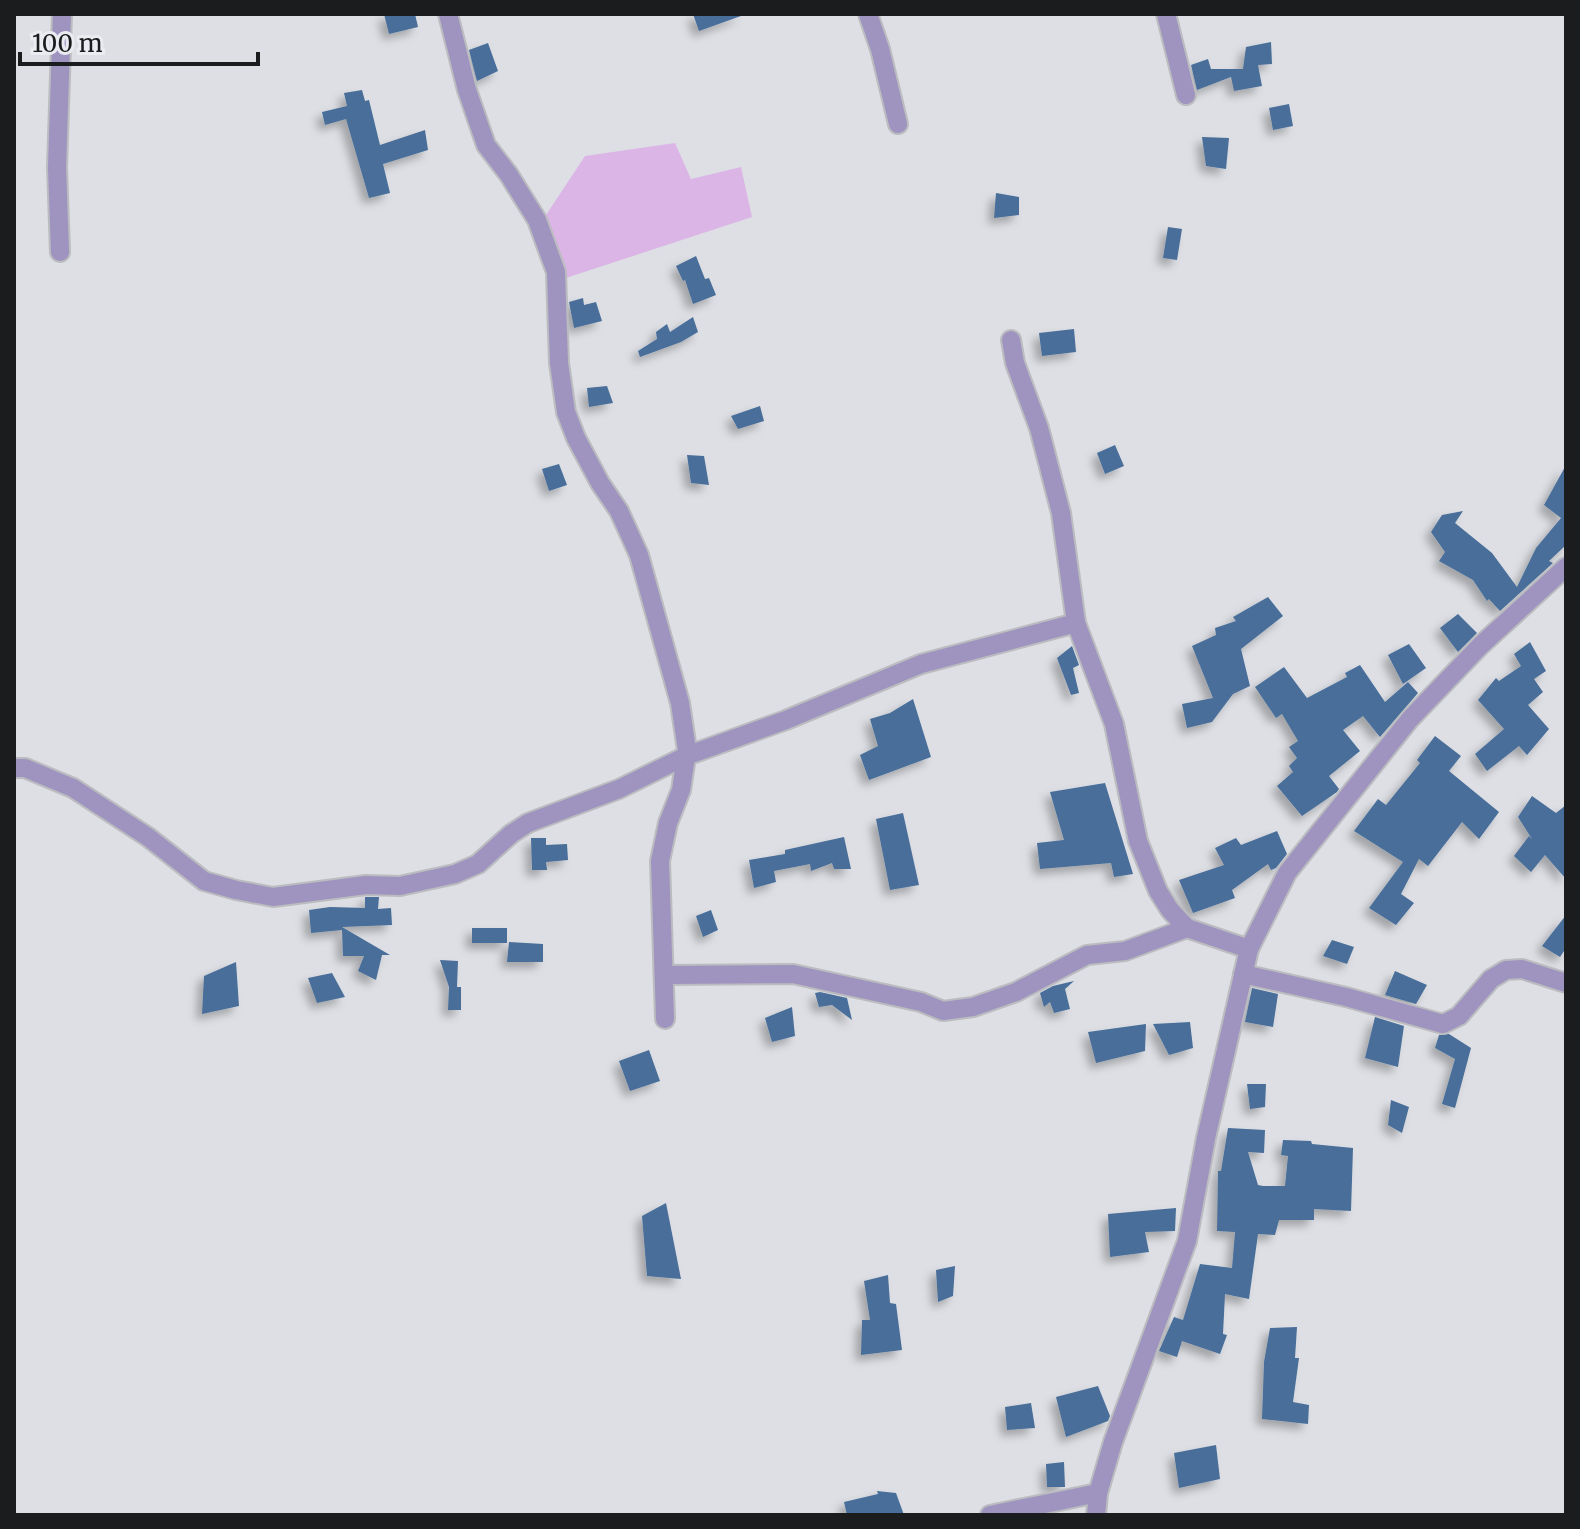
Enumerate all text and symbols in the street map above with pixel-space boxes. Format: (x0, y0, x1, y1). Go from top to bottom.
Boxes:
scale bar (20, 16, 258, 66)
text: 100 m (32, 28, 103, 59)

